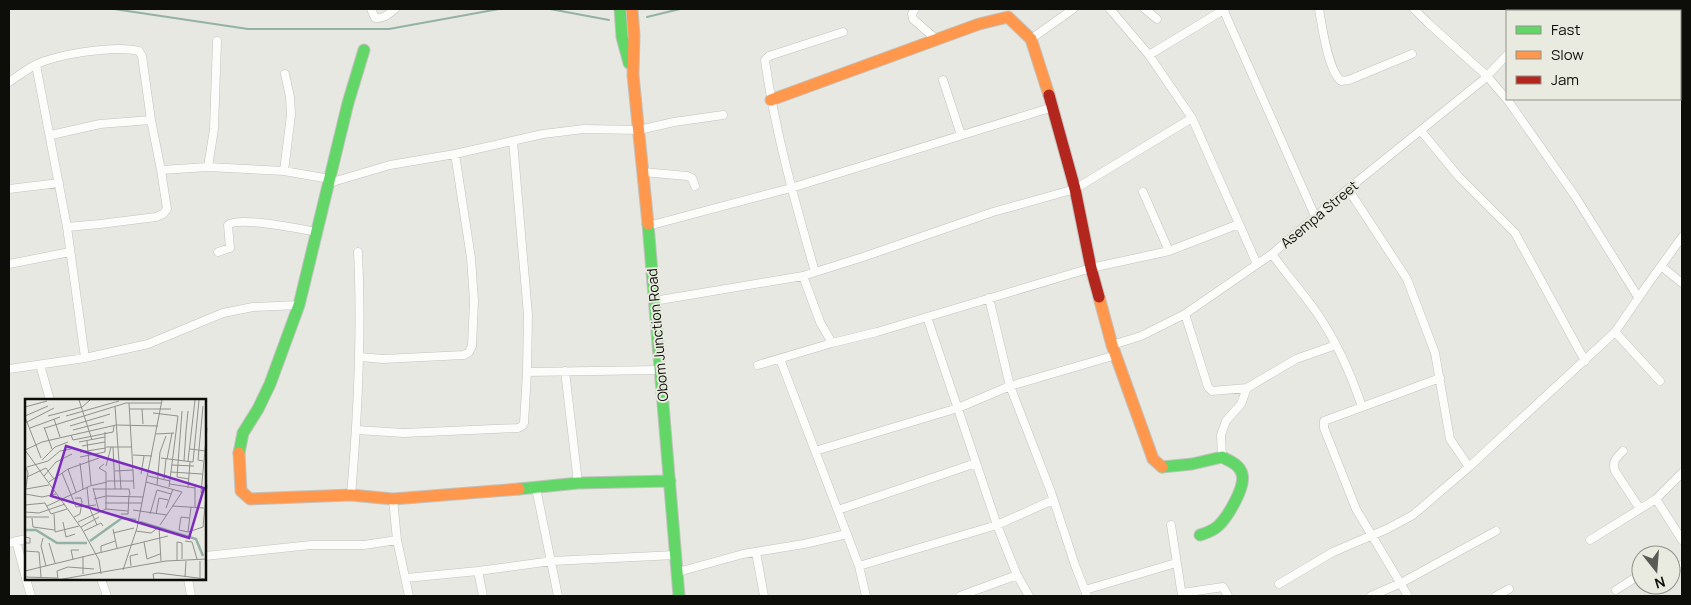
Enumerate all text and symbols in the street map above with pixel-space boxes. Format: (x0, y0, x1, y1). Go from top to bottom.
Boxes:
legend (1506, 10, 1681, 100)
text: Fast (1551, 19, 1580, 40)
text: Slow (1551, 44, 1584, 65)
text: Jam (1551, 69, 1579, 90)
street label: Asempa Street (1276, 176, 1362, 252)
street label: Obom Junction Road (642, 268, 672, 402)
inset map (25, 399, 206, 580)
north arrow (1631, 545, 1681, 595)
text: N (1652, 572, 1668, 593)

